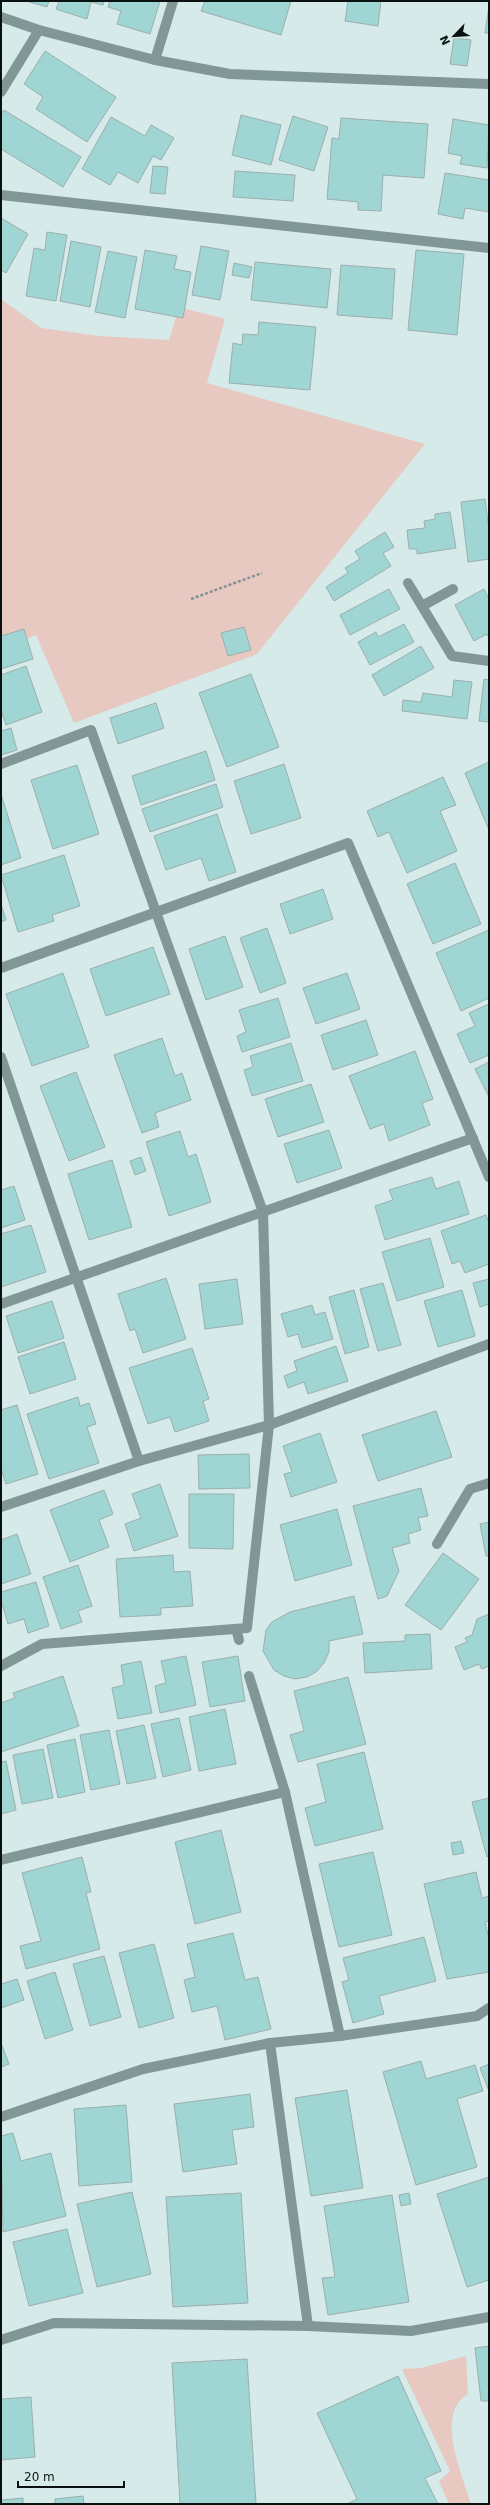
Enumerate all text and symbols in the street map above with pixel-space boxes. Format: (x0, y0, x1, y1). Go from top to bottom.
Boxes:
north arrow (434, 16, 474, 56)
text: N (438, 33, 453, 47)
scale bar (18, 2463, 124, 2489)
text: 20 m (24, 2470, 55, 2484)

